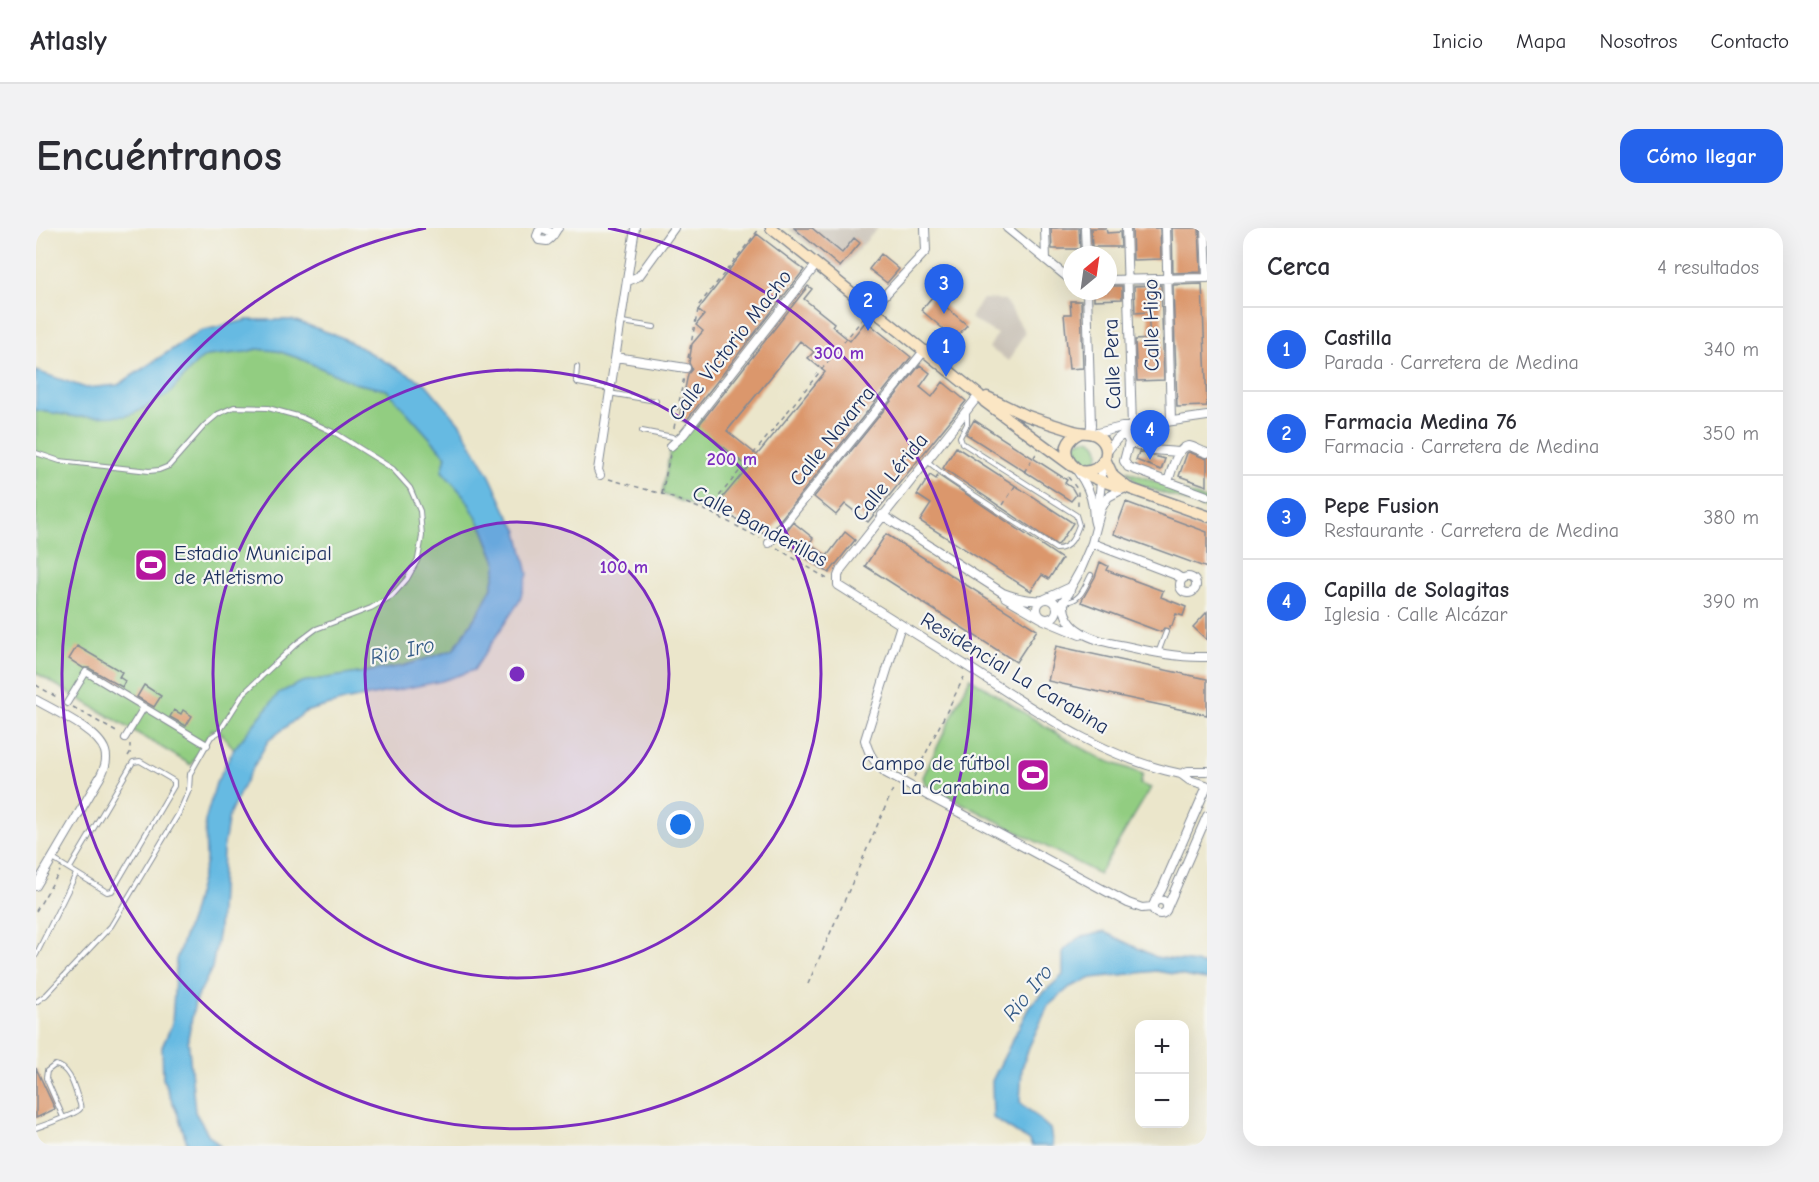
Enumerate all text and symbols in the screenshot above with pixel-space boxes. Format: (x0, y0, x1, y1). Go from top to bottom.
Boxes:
text: Atlasly (30, 25, 107, 57)
text: Inicio (1432, 29, 1483, 53)
text: Mapa (1516, 29, 1566, 53)
text: Nosotros (1599, 29, 1678, 53)
text: Contacto (1711, 29, 1789, 53)
button: Cómo llegar (1620, 129, 1783, 183)
text: Encuéntranos (36, 132, 282, 181)
north arrow (1063, 246, 1117, 300)
text: Cerca (1267, 252, 1331, 282)
text: 4 resultados (1657, 256, 1759, 279)
pin: 3 (924, 264, 964, 314)
street label: Calle Victorio Macho (664, 265, 796, 425)
street label: Calle Higo (1138, 278, 1164, 372)
pin: 2 (848, 282, 888, 331)
street label: Calle Pera (1098, 318, 1126, 410)
text: Castilla (1324, 325, 1392, 351)
pin: 1 (926, 328, 966, 377)
text: 1 (1283, 338, 1290, 361)
text: 340 m (1704, 338, 1759, 361)
text: 300 m (814, 343, 864, 364)
text: Parada · Carretera de Medina (1324, 351, 1579, 374)
street label: Calle Navarra (784, 381, 880, 491)
text: Farmacia Medina 76 (1324, 409, 1517, 435)
pin: 4 (1130, 410, 1170, 460)
text: 2 (1282, 422, 1291, 445)
text: 350 m (1703, 422, 1759, 445)
street label: Calle Lérida (847, 428, 933, 526)
text: Farmacia · Carretera de Medina (1324, 435, 1599, 458)
text: 200 m (707, 449, 757, 470)
street label: Calle Banderillas (688, 480, 832, 572)
text: Pepe Fusion (1324, 493, 1439, 519)
text: 3 (1282, 506, 1291, 529)
text: 380 m (1703, 506, 1759, 529)
text: Restaurante · Carretera de Medina (1324, 519, 1619, 542)
place label: Estadio Municipal de Atletismo (174, 541, 332, 589)
sports icon: Estadio Municipal de Atletismo (133, 547, 169, 583)
text: 100 m (600, 557, 648, 578)
text: Capilla de Solagitas (1324, 577, 1509, 603)
text: 4 (1282, 590, 1291, 613)
text: 390 m (1703, 590, 1759, 613)
text: Iglesia · Calle Alcázar (1324, 603, 1507, 626)
street label: Residencial La Carabina (916, 607, 1114, 739)
water label: Rio Iro (368, 631, 437, 670)
centre of rings (507, 664, 527, 684)
place label: Campo de fútbol La Carabina (861, 751, 1010, 799)
sports icon: Campo de fútbol La Carabina (1015, 757, 1051, 793)
your location (666, 810, 695, 839)
water label: Rio Iro (997, 959, 1058, 1026)
map controls (1135, 1020, 1189, 1128)
button: + (1135, 1020, 1189, 1074)
button: − (1135, 1074, 1189, 1128)

